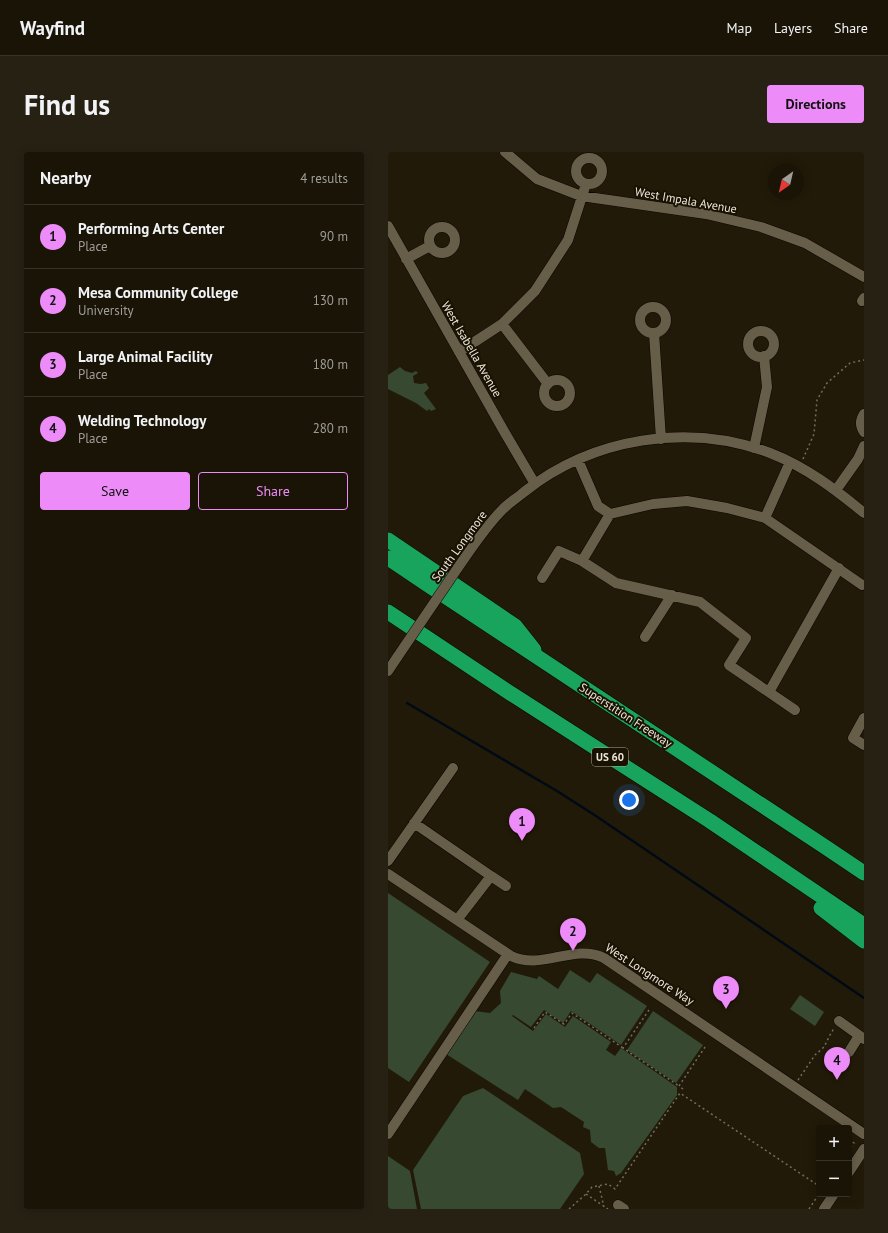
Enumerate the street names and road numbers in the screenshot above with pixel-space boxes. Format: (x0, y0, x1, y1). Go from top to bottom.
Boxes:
street label: West Impala Avenue (634, 184, 738, 216)
street label: West Isabella Avenue (438, 298, 506, 400)
street label: South Longmore (428, 507, 490, 585)
street label: Superstition Freeway (577, 679, 676, 751)
road number: US 60 (592, 748, 628, 766)
street label: West Longmore Way (603, 940, 698, 1009)

